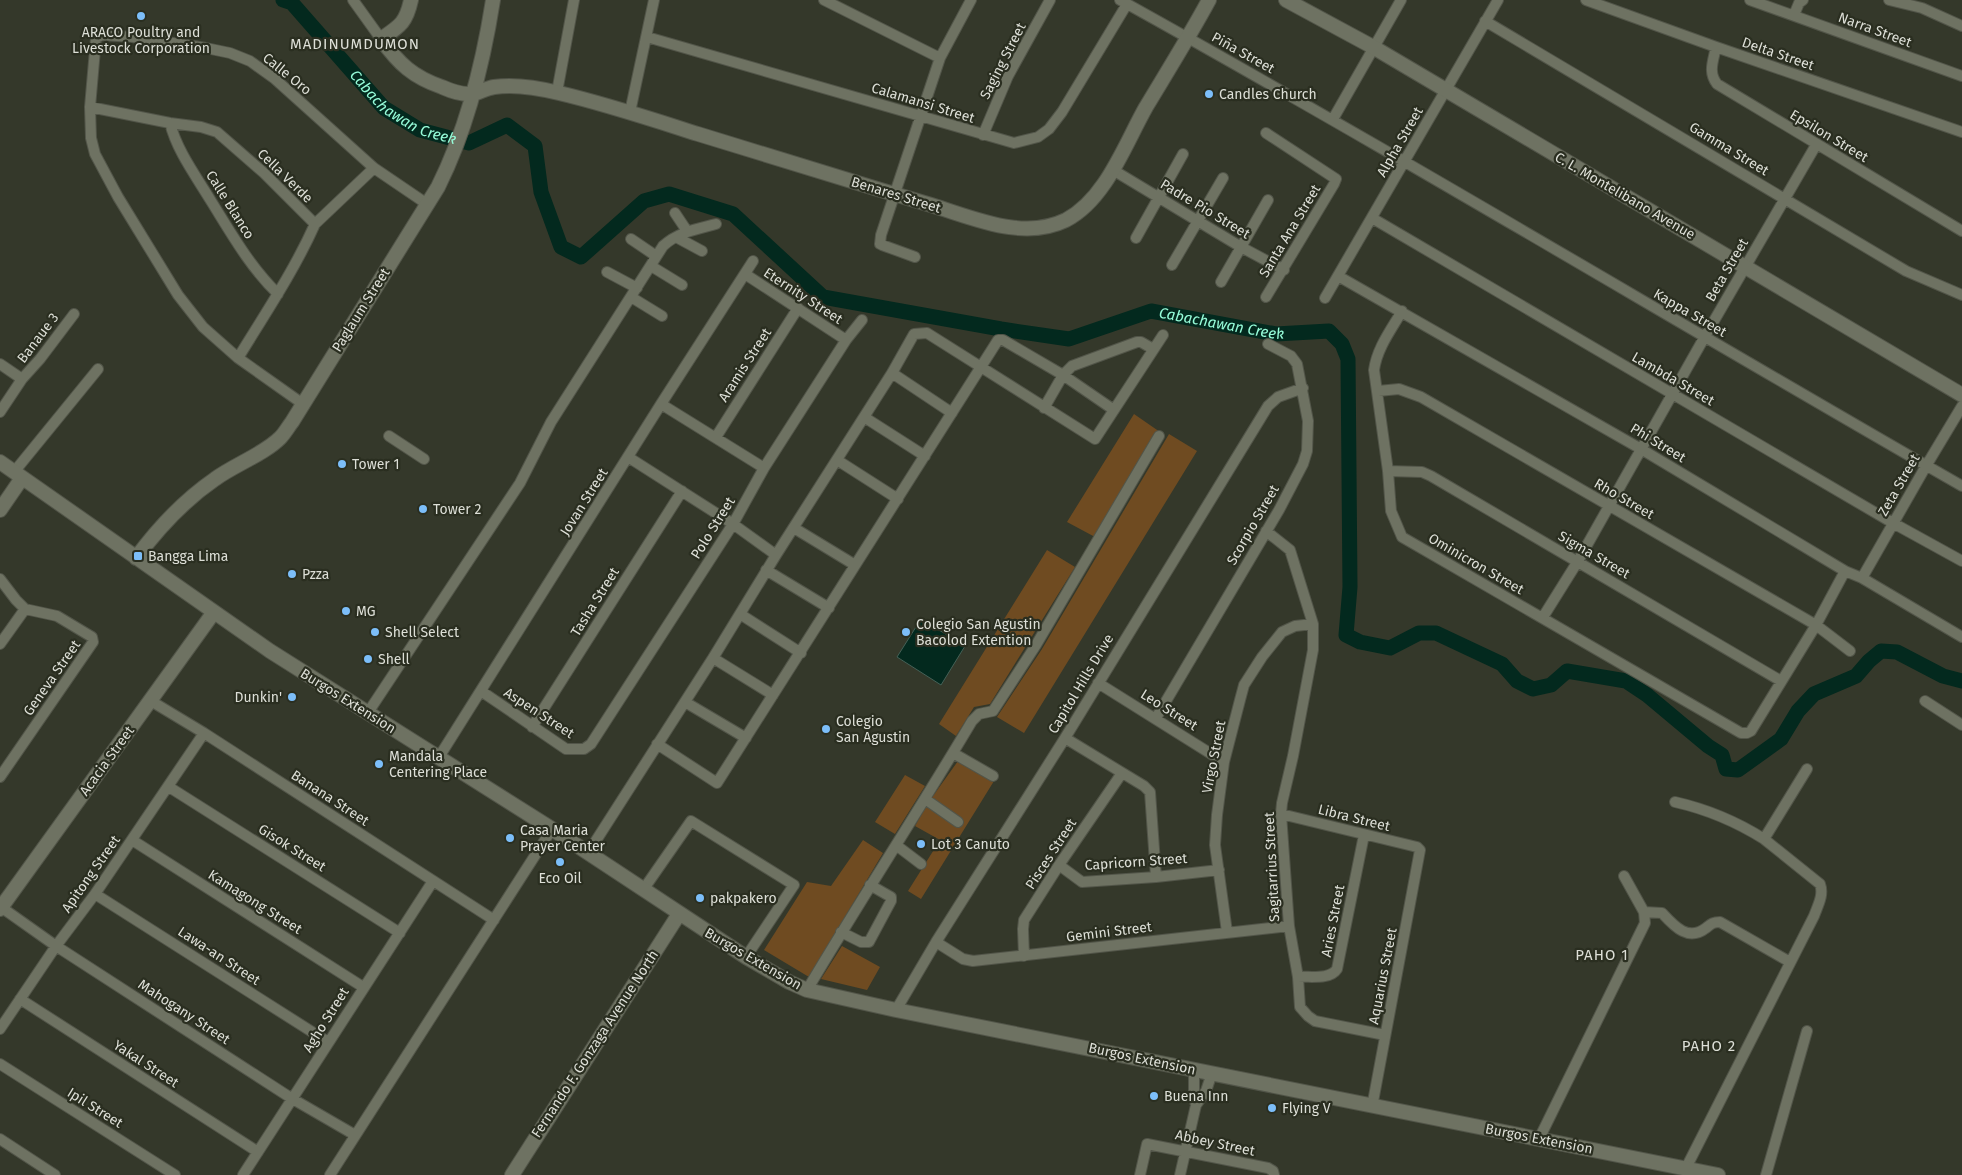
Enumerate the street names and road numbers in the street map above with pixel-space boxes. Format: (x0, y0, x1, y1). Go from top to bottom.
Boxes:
street label: Narra Street (1836, 9, 1915, 51)
street label: Saging Street (976, 19, 1030, 102)
street label: Piña Street (1208, 29, 1278, 78)
street label: Delta Street (1740, 34, 1817, 75)
street label: Calle Oro (259, 49, 315, 99)
street label: Calamansi Street (869, 79, 977, 127)
street label: Alpha Street (1373, 103, 1427, 180)
street label: Epsilon Street (1787, 106, 1872, 166)
street label: Gamma Street (1686, 119, 1773, 180)
street label: Cella Verde (254, 145, 316, 207)
street label: C. L. Montelibano Avenue (1552, 149, 1698, 243)
street label: Calle Blanco (202, 168, 258, 242)
street label: Benares Street (849, 173, 944, 217)
street label: Padre Pio Street (1157, 176, 1254, 243)
street label: Santa Ana Street (1256, 181, 1325, 280)
street label: Beta Street (1702, 234, 1752, 305)
street label: Paglaum Street (328, 264, 394, 355)
street label: Eternity Street (760, 264, 847, 328)
street label: Kappa Street (1650, 285, 1730, 341)
street label: Banaue 3 (14, 310, 62, 366)
street label: Aramis Street (715, 324, 776, 405)
street label: Lambda Street (1629, 349, 1718, 410)
street label: Phi Street (1627, 420, 1690, 467)
street label: Zeta Street (1874, 450, 1924, 519)
street label: Jovan Street (557, 464, 612, 539)
street label: Rho Street (1591, 475, 1658, 523)
street label: Scorpio Street (1223, 481, 1283, 568)
street label: Polo Street (687, 493, 739, 562)
street label: Sigma Street (1555, 528, 1634, 583)
street label: Ominicron Street (1425, 530, 1528, 599)
street label: Tasha Street (567, 564, 623, 640)
street label: Capitol Hills Drive (1045, 631, 1117, 737)
street label: Geneva Street (20, 636, 85, 719)
street label: Burgos Extension (297, 665, 399, 737)
street label: Aspen Street (501, 684, 578, 743)
street label: Leo Street (1137, 686, 1201, 735)
street label: Virgo Street (1199, 718, 1230, 795)
street label: Acacia Street (76, 722, 139, 799)
street label: Banana Street (288, 767, 373, 830)
street label: Libra Street (1316, 801, 1393, 835)
street label: Sagitarrius Street (1261, 811, 1283, 922)
street label: Pisces Street (1022, 815, 1081, 893)
street label: Gisok Street (255, 821, 330, 876)
street label: Apitong Street (58, 831, 124, 916)
street label: Capricorn Street (1084, 850, 1189, 874)
street label: Kamagong Street (205, 866, 306, 938)
street label: Aries Street (1318, 883, 1349, 959)
street label: Gemini Street (1065, 918, 1154, 946)
street label: Lawa-an Street (175, 923, 264, 989)
street label: Burgos Extension (701, 924, 805, 994)
street label: Aquarius Street (1365, 925, 1401, 1026)
street label: Fernando F. Gonzaga Avenue North (528, 947, 662, 1141)
street label: Mahogany Street (135, 976, 234, 1049)
street label: Agho Street (299, 984, 353, 1056)
street label: Yakal Street (110, 1037, 183, 1092)
street label: Burgos Extension (1087, 1039, 1197, 1079)
street label: Ipil Street (64, 1084, 127, 1132)
street label: Burgos Extension (1484, 1120, 1594, 1158)
street label: Abbey Street (1174, 1126, 1257, 1160)

